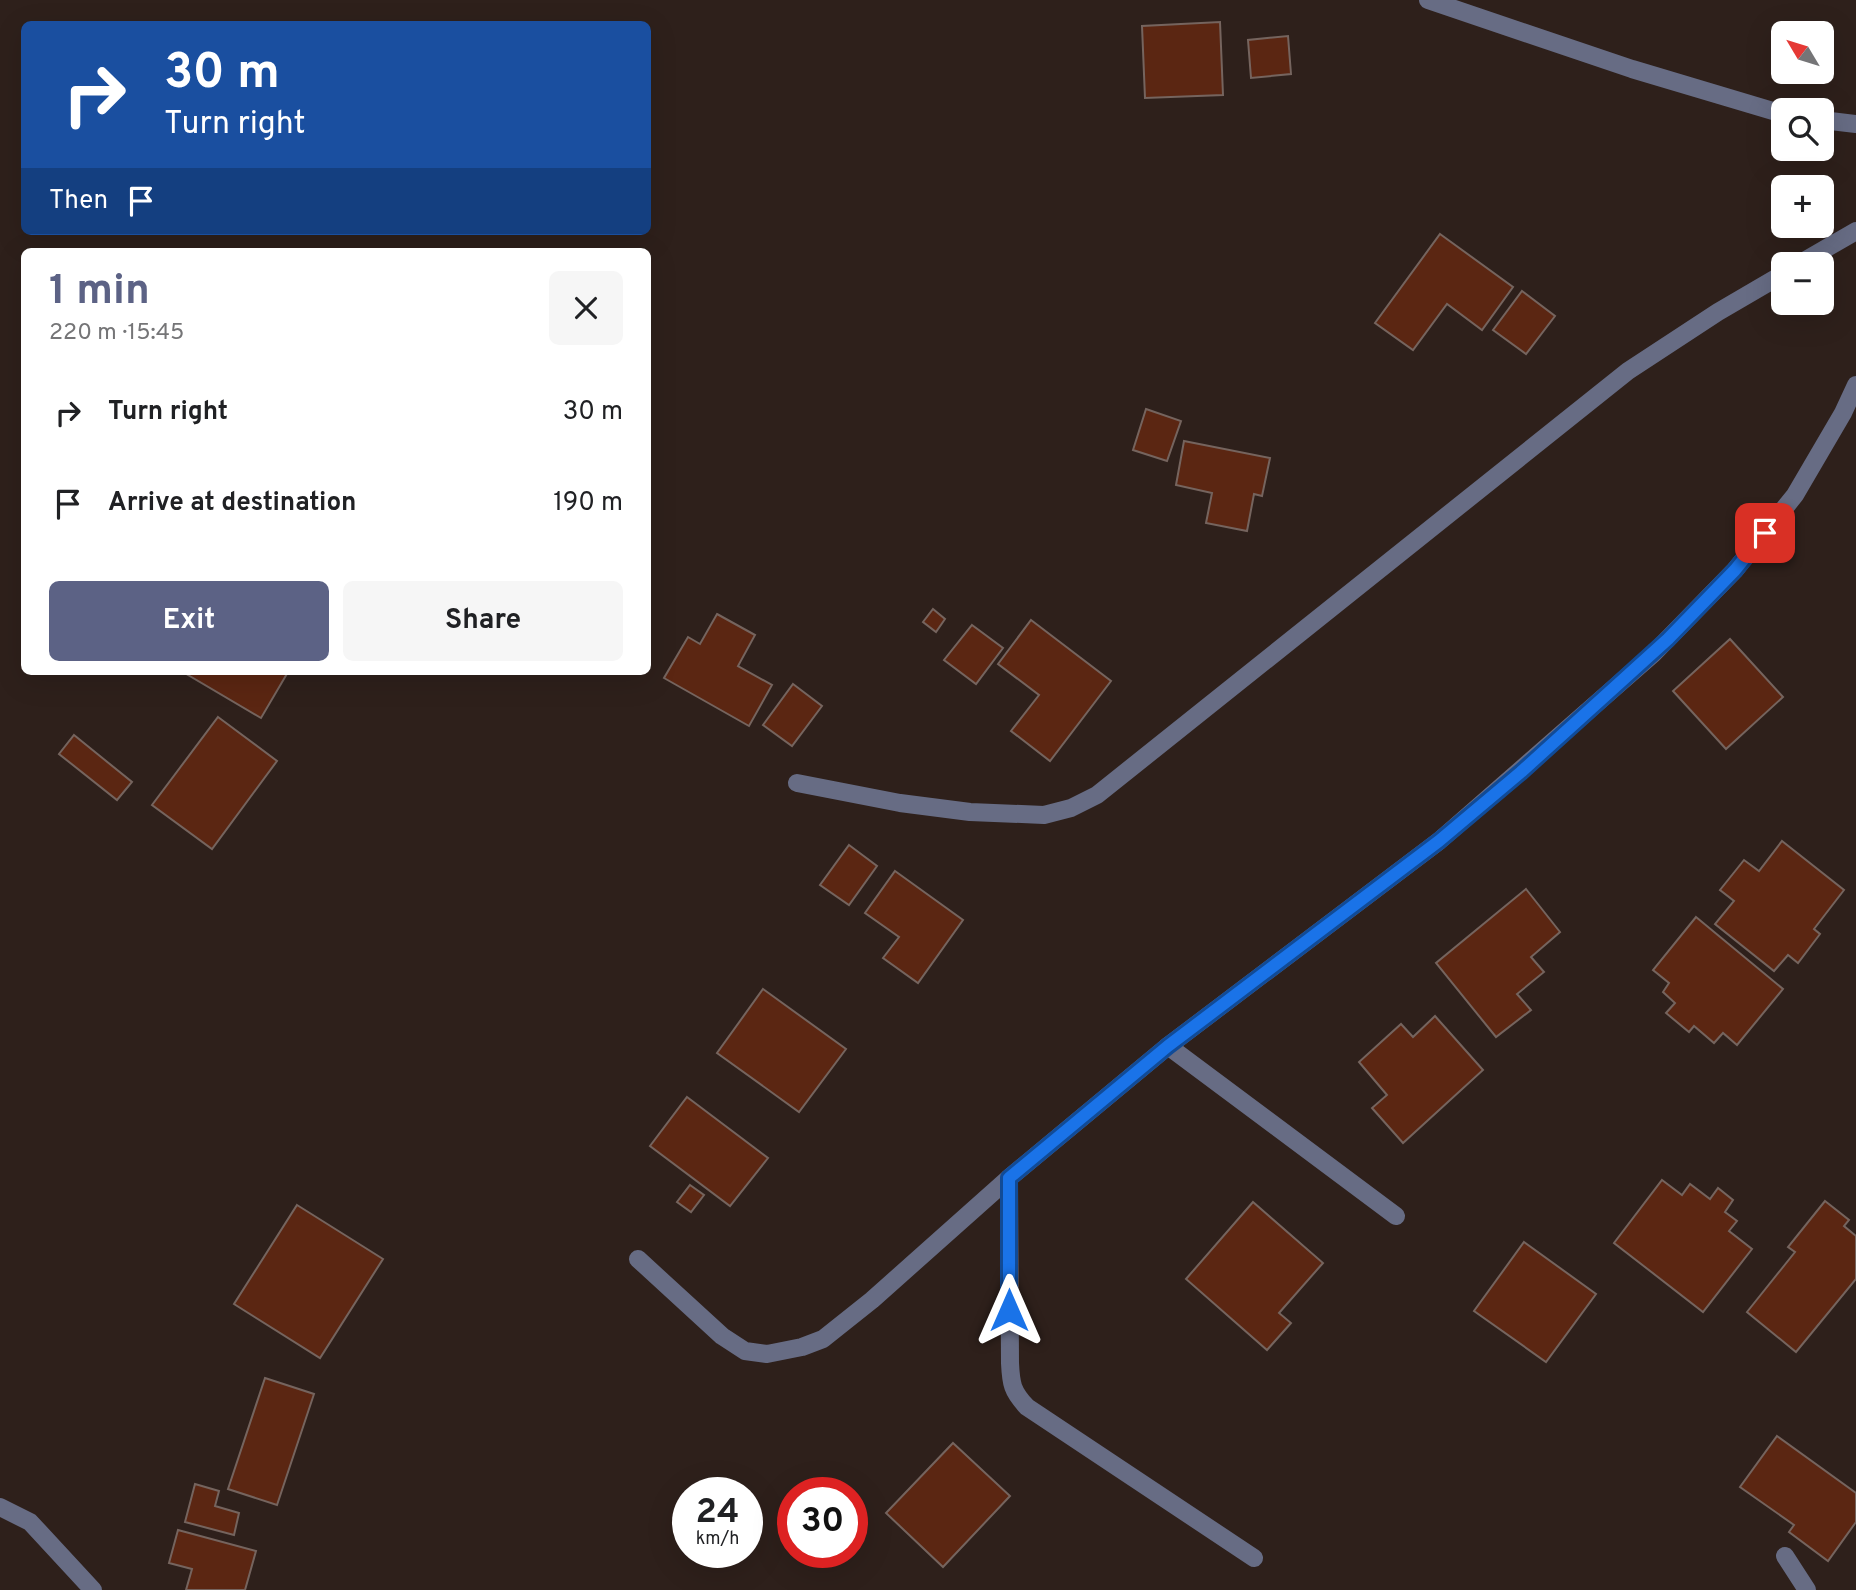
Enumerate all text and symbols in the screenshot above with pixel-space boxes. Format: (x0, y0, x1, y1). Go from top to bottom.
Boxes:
north arrow (1771, 21, 1834, 84)
map controls (1771, 21, 1834, 315)
text: 30 m (164, 44, 280, 106)
icon: right (49, 49, 140, 140)
button: search (1771, 98, 1834, 161)
text: Turn right (164, 105, 306, 145)
button: + (1771, 175, 1834, 238)
icon: arrive (122, 182, 160, 220)
text: Then (49, 185, 108, 218)
button: − (1771, 252, 1834, 315)
text: 1 min (49, 266, 150, 319)
button: close (549, 271, 623, 345)
text: 220 m · 15:45 (49, 319, 184, 348)
icon: right (49, 394, 87, 432)
text: Turn right (108, 396, 228, 429)
text: 30 m (563, 396, 623, 429)
icon: arrive (49, 485, 87, 523)
text: Arrive at destination (108, 487, 356, 520)
text: 190 m (553, 487, 623, 520)
pin (1735, 503, 1795, 563)
icon: arrive (1746, 514, 1784, 552)
button: Exit (49, 581, 329, 661)
button: Share (343, 581, 623, 661)
position arrow (972, 1273, 1046, 1347)
speed limit sign: 30 (777, 1477, 868, 1568)
text: 24 (696, 1491, 739, 1535)
text: km/h (696, 1528, 739, 1551)

